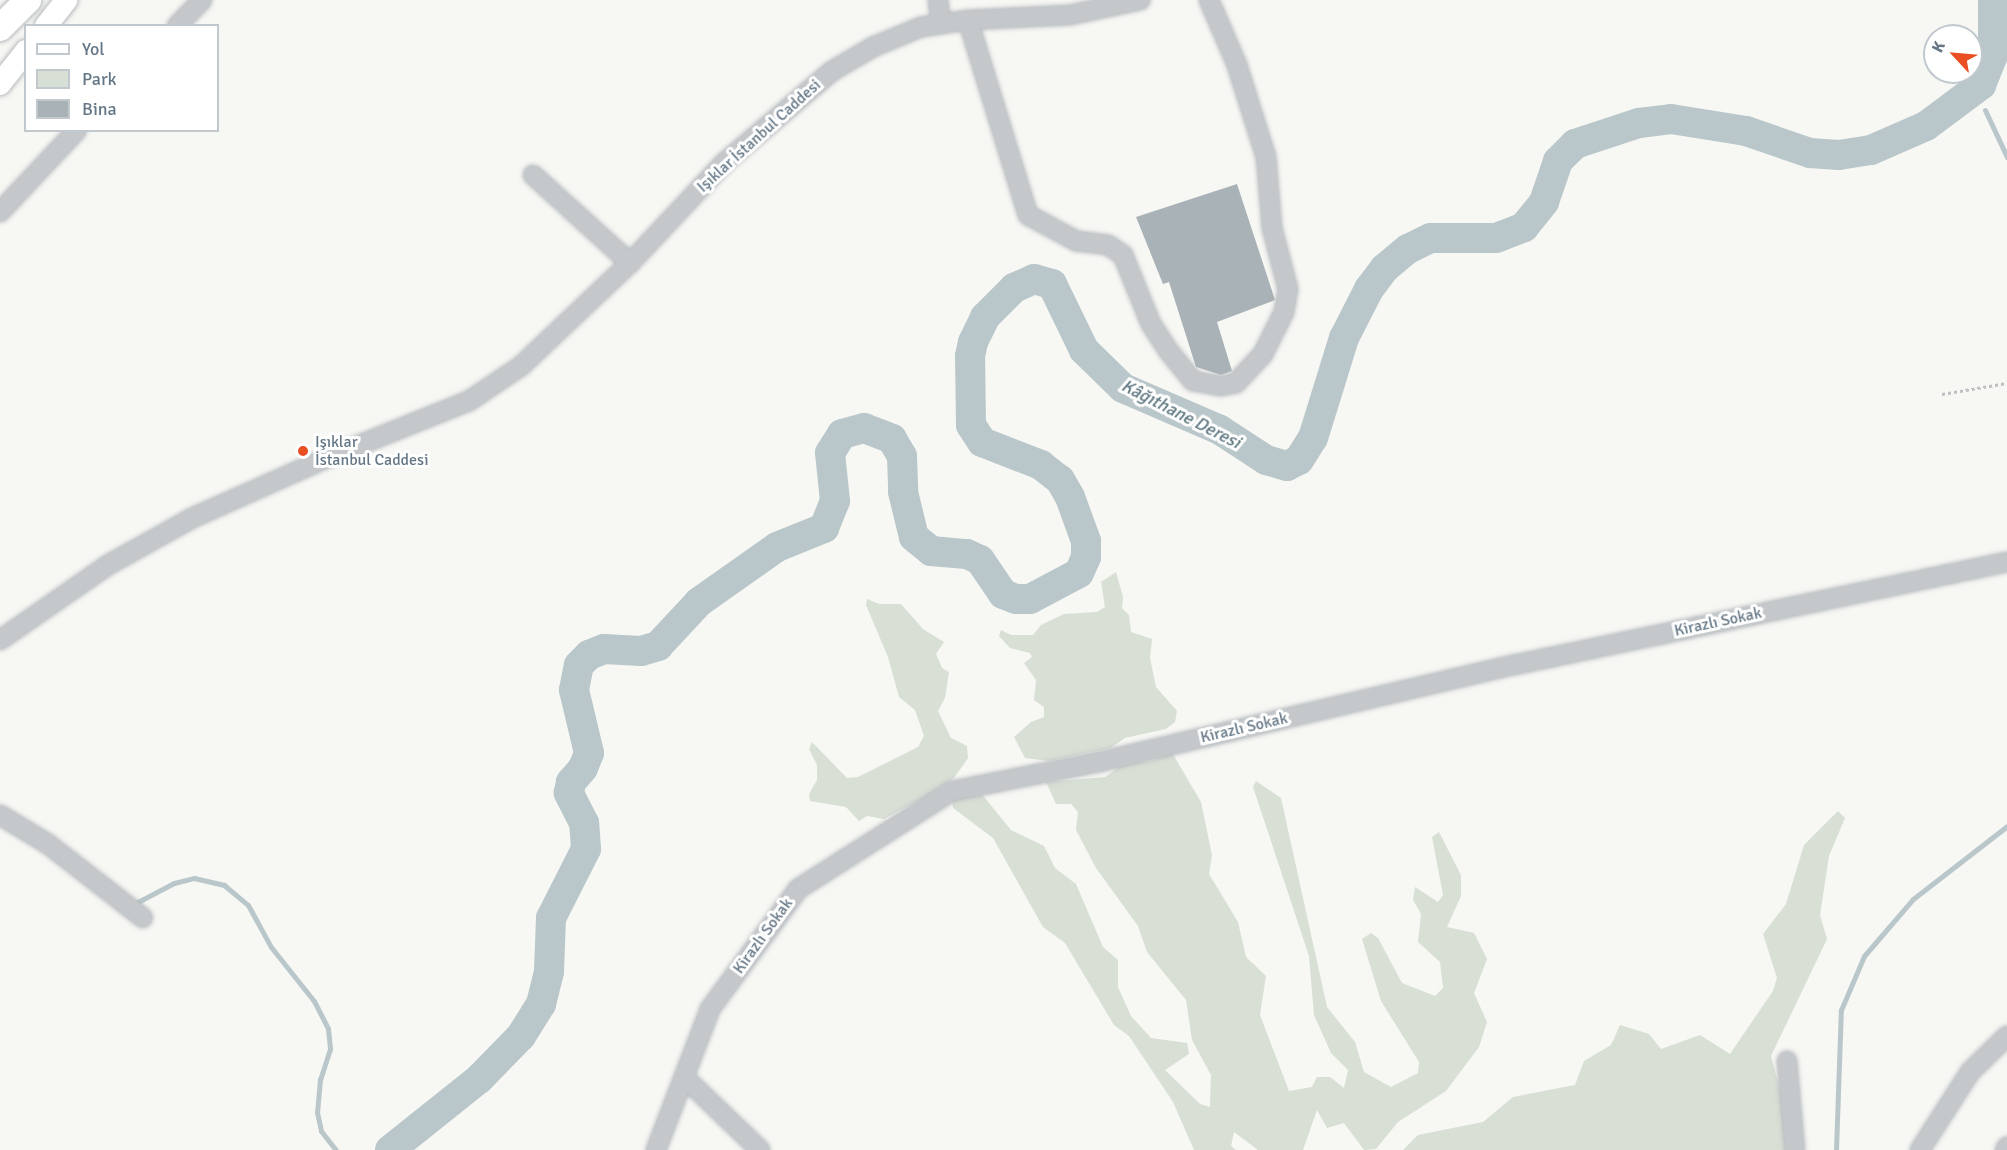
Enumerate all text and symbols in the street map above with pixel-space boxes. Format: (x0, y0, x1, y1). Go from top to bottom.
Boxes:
legend (24, 24, 219, 132)
north arrow (1923, 24, 1983, 84)
text: Yol (82, 38, 105, 60)
text: K (1927, 38, 1950, 56)
text: Park (82, 68, 117, 90)
street label: Işıklar İstanbul Caddesi (693, 75, 825, 197)
text: Bina (82, 98, 117, 120)
water label: Kâğıthane Deresi (1118, 375, 1244, 453)
place label: Işıklar İstanbul Caddesi (315, 432, 428, 470)
marker: Işıklar İstanbul Caddesi (296, 444, 310, 458)
street label: Kirazlı Sokak (1673, 603, 1763, 641)
street label: Kirazlı Sokak (1199, 709, 1289, 747)
street label: Kirazlı Sokak (729, 894, 797, 978)

